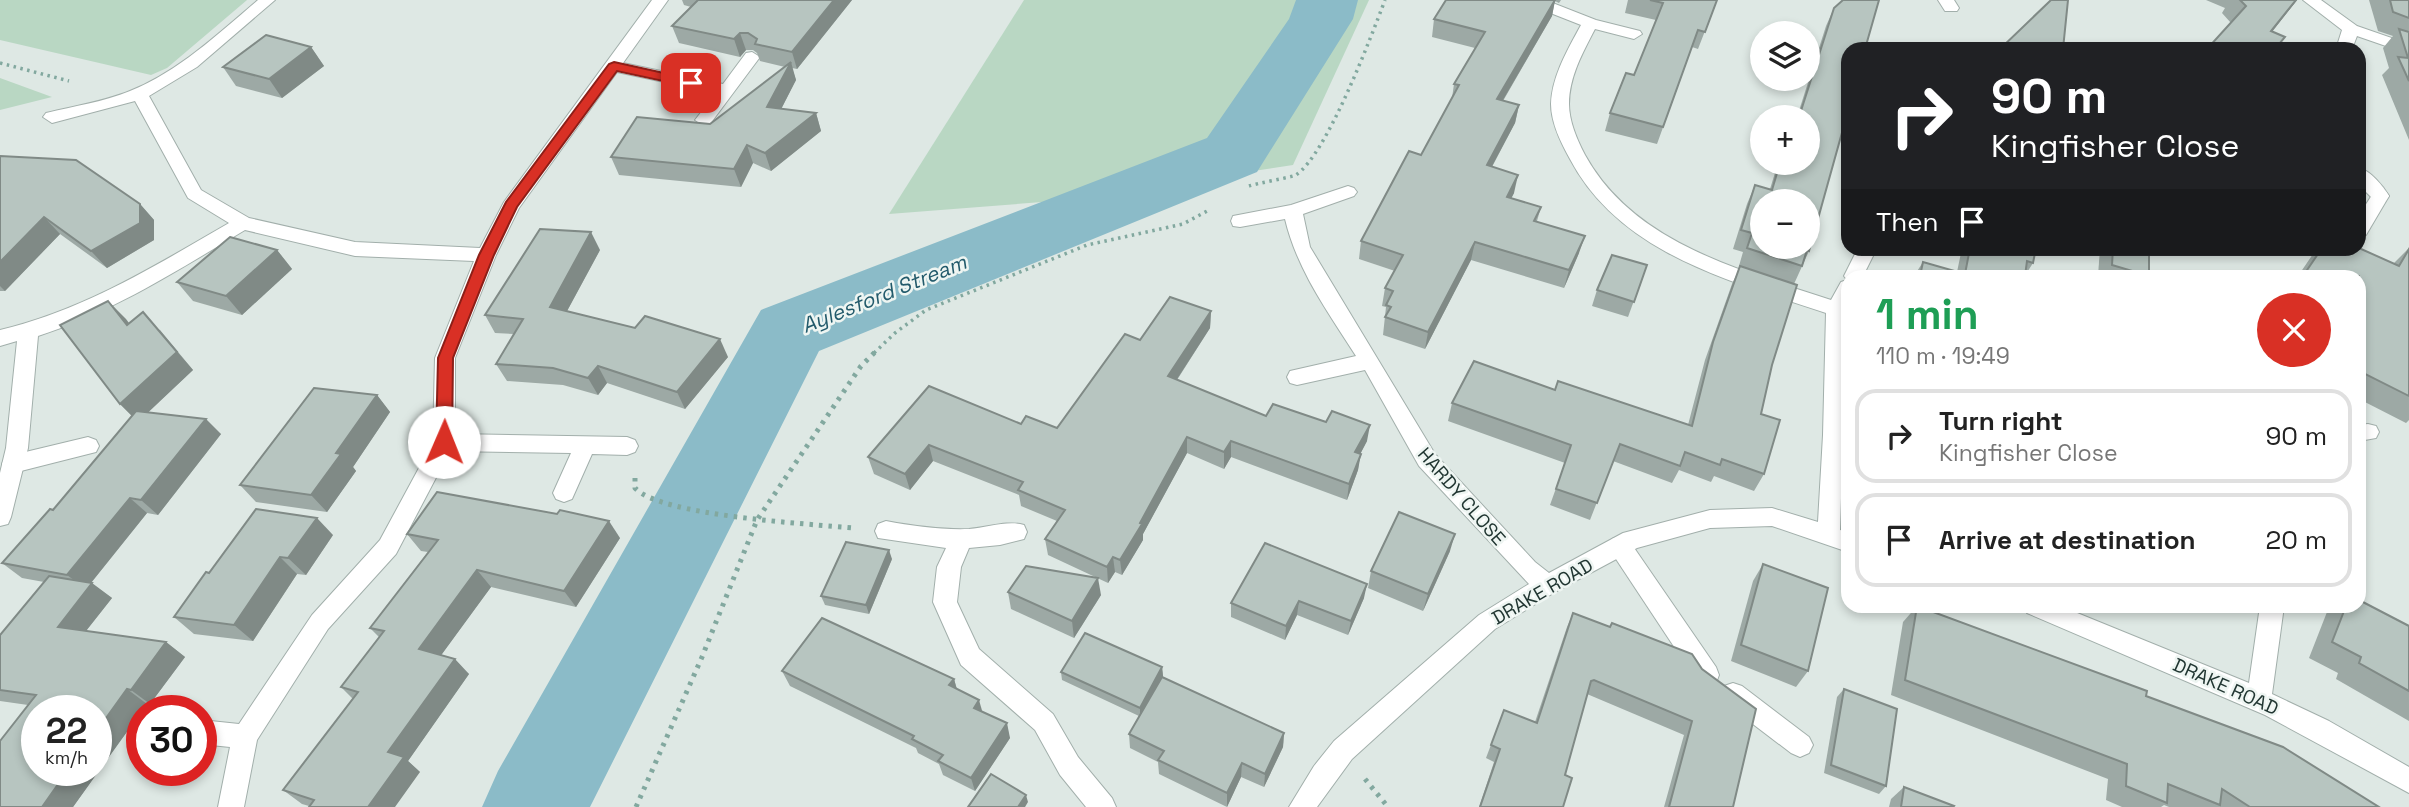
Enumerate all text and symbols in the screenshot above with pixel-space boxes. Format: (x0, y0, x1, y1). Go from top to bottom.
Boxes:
map controls (1750, 21, 1820, 259)
button: layers (1750, 21, 1820, 91)
pin (661, 53, 721, 113)
icon: arrive (672, 64, 710, 102)
text: 90 m (1991, 65, 2107, 127)
icon: right (1876, 70, 1967, 161)
button: + (1750, 105, 1820, 175)
text: Kingfisher Close (1991, 126, 2239, 166)
button: − (1750, 189, 1820, 259)
icon: arrive (1953, 203, 1991, 241)
text: Then (1876, 205, 1939, 239)
water label: Aylesford Stream (797, 248, 971, 339)
text: 1 min (1876, 288, 1979, 341)
button: close (2257, 293, 2331, 367)
text: 110 m · 19:49 (1876, 341, 2010, 371)
text: Turn right (1939, 404, 2063, 438)
position arrow (407, 405, 481, 479)
icon: right (1880, 417, 1918, 455)
text: 90 m (2265, 419, 2327, 453)
text: Kingfisher Close (1939, 438, 2118, 468)
street label: HARDY CLOSE (1412, 442, 1511, 551)
icon: arrive (1880, 521, 1918, 559)
text: Arrive at destination (1939, 523, 2196, 557)
text: 20 m (2266, 523, 2327, 557)
street label: DRAKE ROAD (1487, 552, 1597, 630)
street label: DRAKE ROAD (2169, 652, 2282, 721)
speed limit sign: 30 (126, 695, 217, 786)
text: 22 (46, 709, 87, 753)
text: km/h (45, 746, 88, 769)

